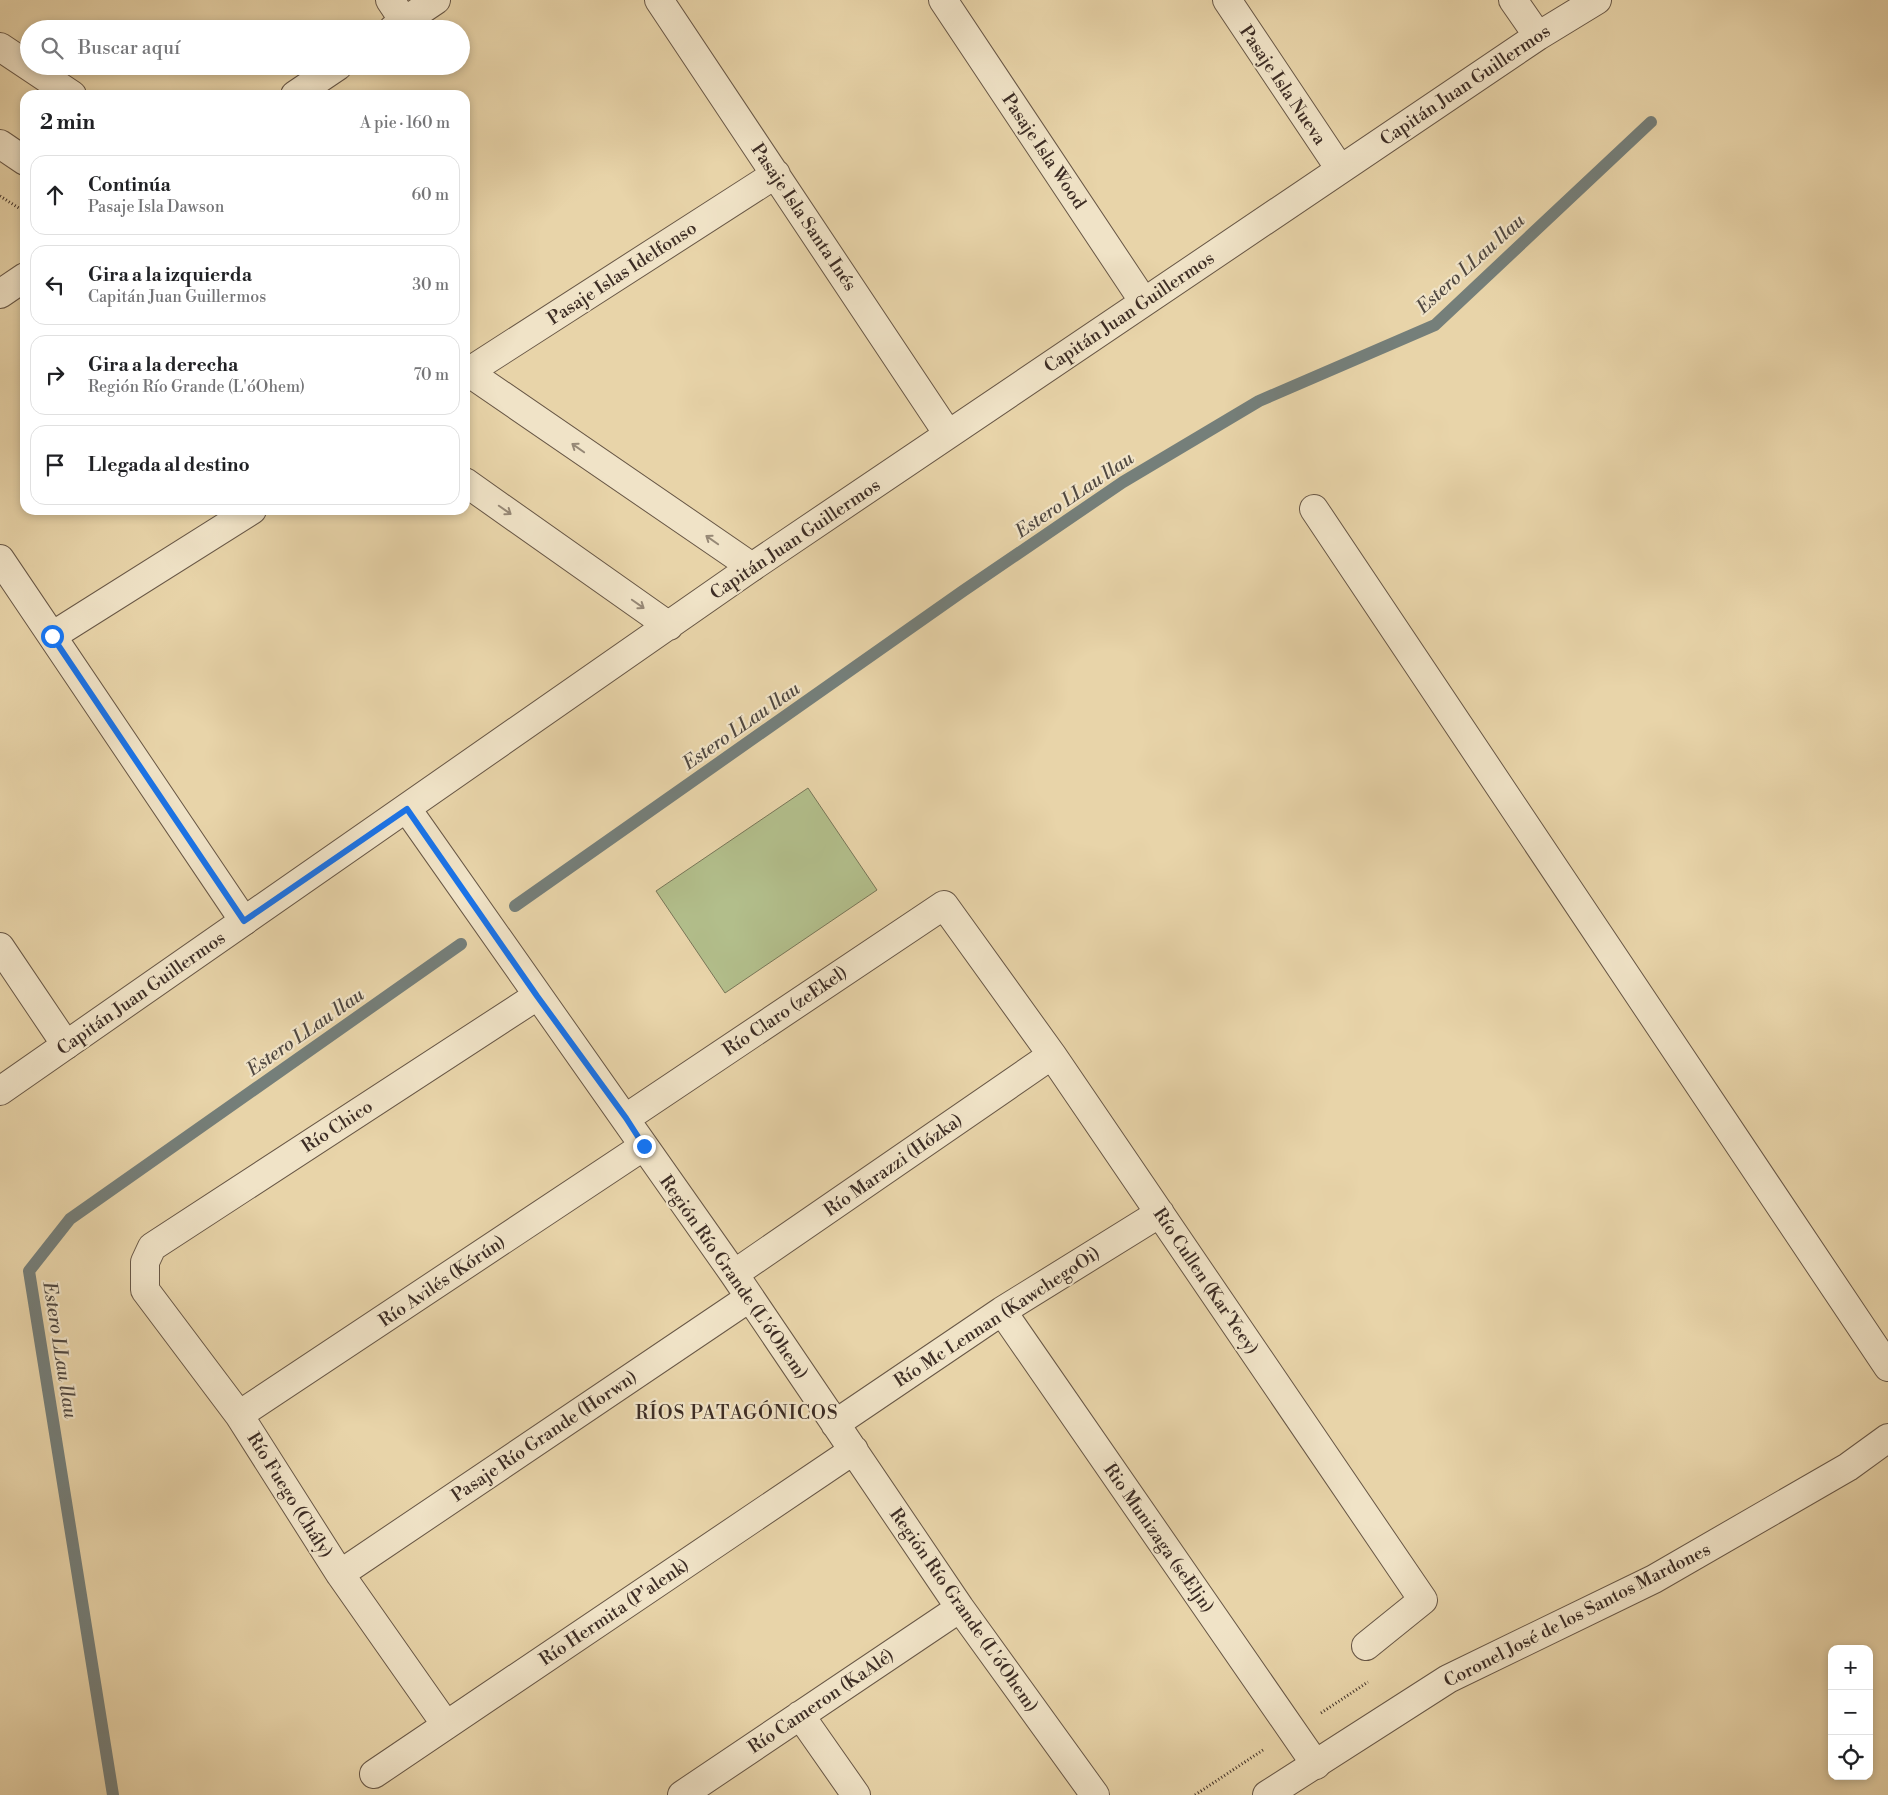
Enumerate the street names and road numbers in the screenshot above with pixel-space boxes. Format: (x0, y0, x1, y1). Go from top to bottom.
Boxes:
street label: Capitán Juan Guillermos (1376, 20, 1555, 151)
street label: Pasaje Isla Nueva (1234, 21, 1332, 150)
street label: Pasaje Isla Wood (996, 89, 1091, 214)
street label: Pasaje Isla Santa Inés (746, 139, 862, 296)
street label: Pasaje Islas Idelfonso (543, 217, 701, 330)
street label: Capitán Juan Guillermos (1040, 247, 1219, 378)
street label: Capitán Juan Guillermos (706, 474, 885, 605)
street label: Capitán Juan Guillermos (53, 926, 230, 1060)
street label: Río Claro (zeEkel) (719, 961, 852, 1062)
street label: Río Chico (297, 1095, 377, 1158)
street label: Río Marazzi (Hózka) (819, 1109, 967, 1222)
street label: Región Río Grande (L'óOhem) (654, 1171, 813, 1384)
street label: Río Cullen (Kar'Yeey) (1148, 1203, 1263, 1359)
street label: Río Avilés (Kórún) (374, 1230, 510, 1332)
street label: Río Mc Lennan (KawchegoOi) (890, 1242, 1105, 1393)
street label: Pasaje Río Grande (Horwn) (447, 1366, 642, 1507)
street label: Río Fuego (Chály) (242, 1428, 337, 1562)
street label: Rio Munizaga (seEljn) (1098, 1459, 1219, 1618)
street label: Región Río Grande (L'óOhem) (884, 1504, 1043, 1717)
street label: Coronel José de los Santos Mardones (1440, 1538, 1715, 1693)
street label: Río Hermita (P'alenk) (535, 1554, 694, 1671)
street label: Río Cameron (KaAlé) (744, 1644, 899, 1759)

